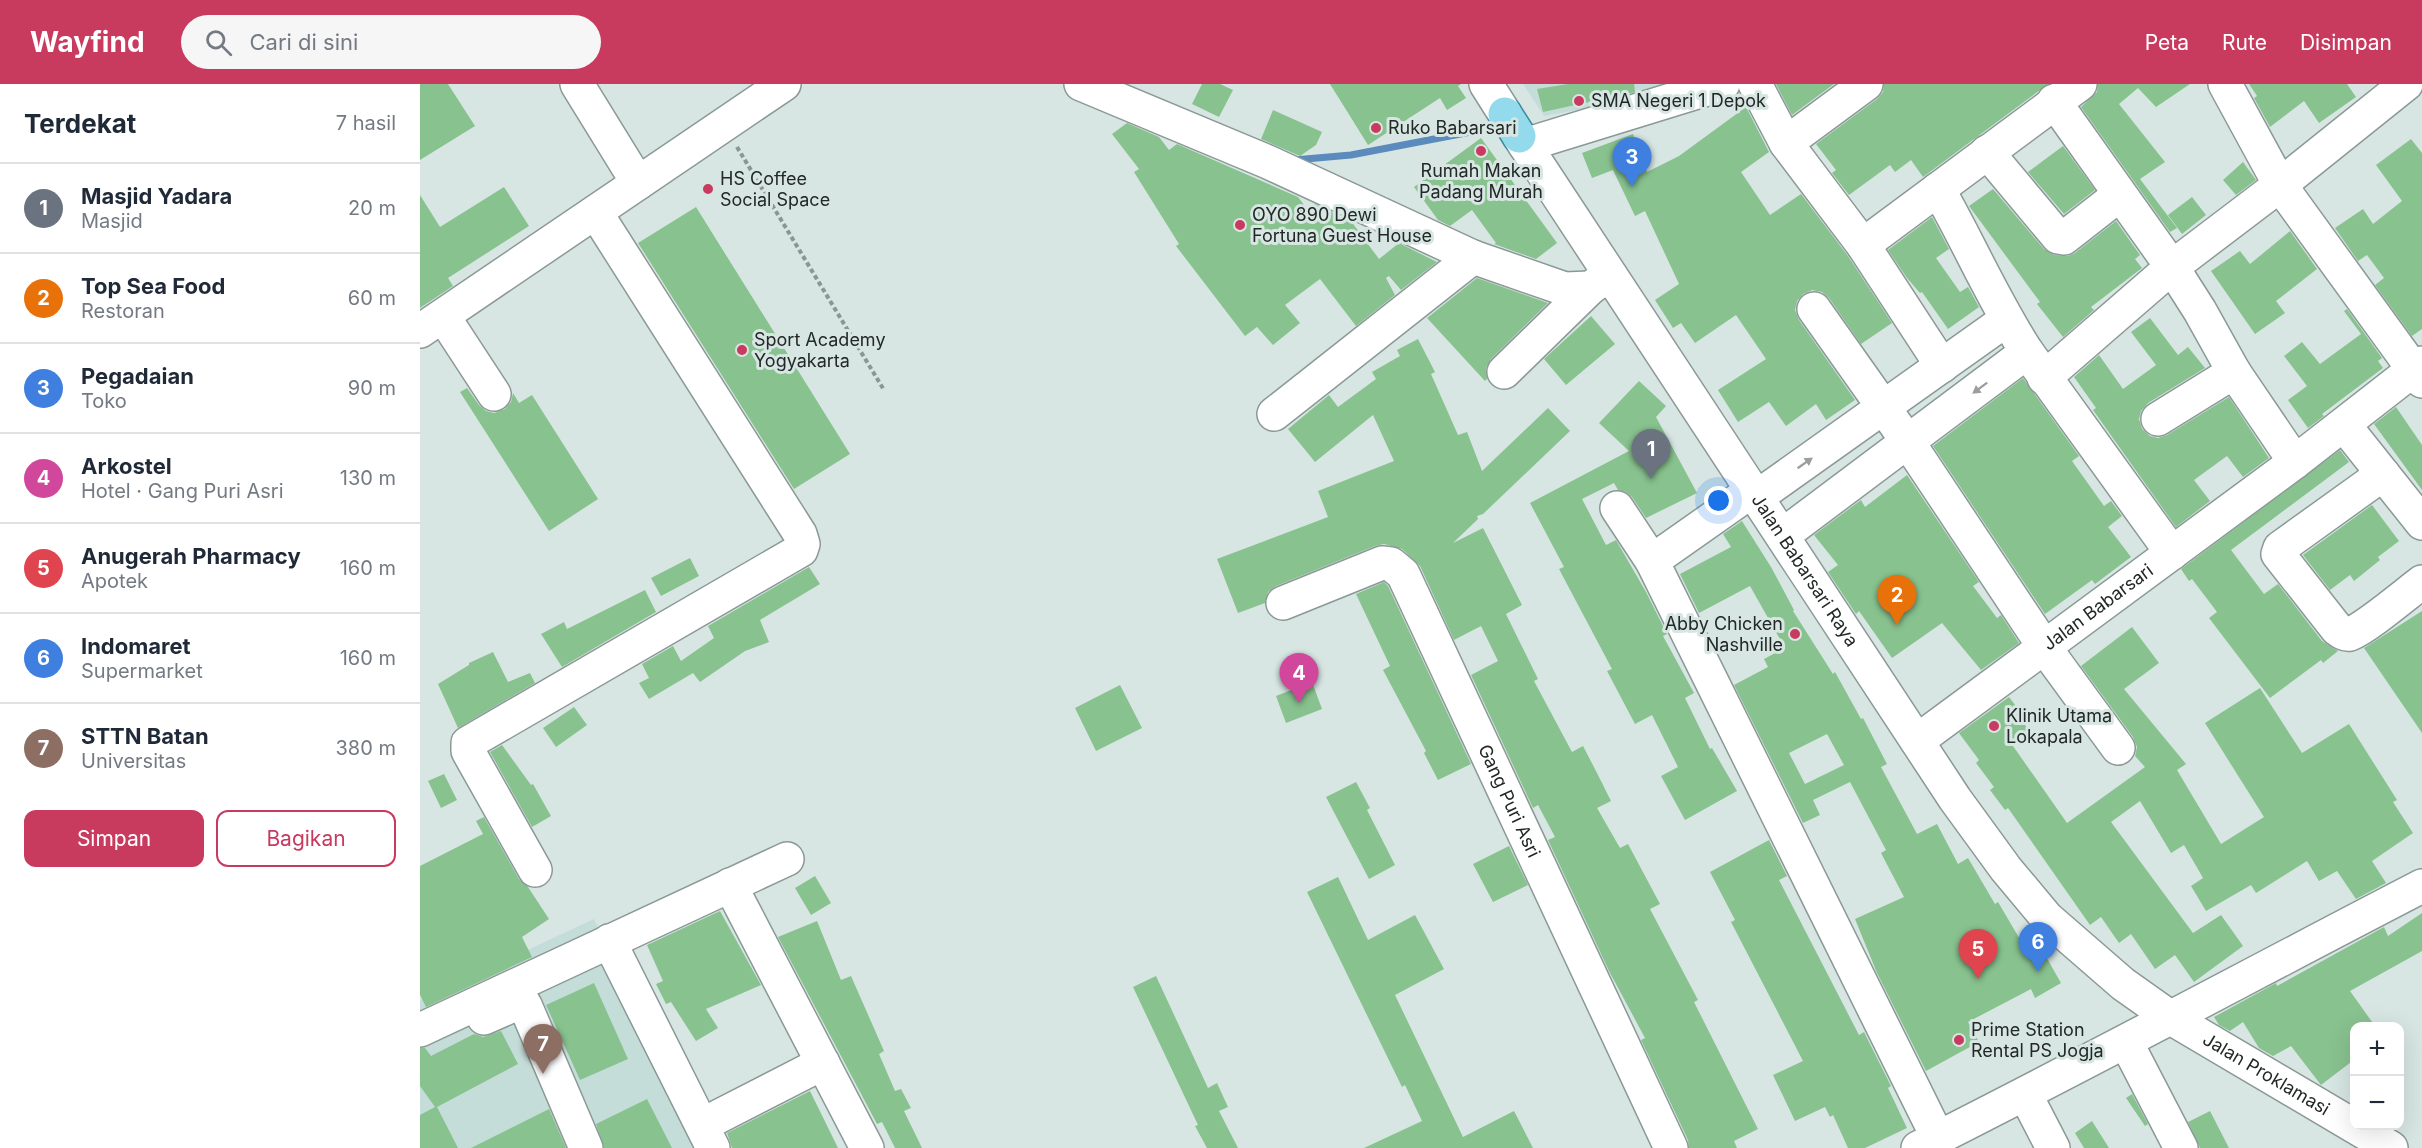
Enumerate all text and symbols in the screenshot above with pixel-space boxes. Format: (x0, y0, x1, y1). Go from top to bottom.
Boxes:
search box (181, 15, 601, 69)
text: Wayfind (30, 25, 145, 59)
icon: search (202, 26, 235, 59)
text: Cari di sini (250, 29, 358, 55)
text: Peta (2145, 30, 2189, 55)
text: Rute (2222, 30, 2267, 55)
text: Disimpan (2300, 30, 2392, 55)
place label: SMA Negeri 1 Depok (1591, 90, 1766, 111)
marker: SMA Negeri 1 Depok (1572, 94, 1586, 108)
text: Terdekat (24, 108, 136, 139)
text: 7 hasil (336, 111, 396, 135)
place label: Ruko Babarsari (1388, 117, 1517, 138)
marker: Ruko Babarsari (1369, 121, 1383, 135)
pin: 3 (1612, 138, 1652, 187)
marker: Rumah Makan Padang Murah (1474, 144, 1488, 158)
place label: Rumah Makan Padang Murah (1419, 160, 1543, 202)
place label: HS Coffee Social Space (720, 168, 830, 210)
marker: HS Coffee Social Space (701, 182, 715, 196)
text: Masjid Yadara (81, 183, 232, 209)
text: 1 (39, 196, 48, 220)
text: 20 m (348, 196, 396, 220)
place label: OYO 890 Dewi Fortuna Guest House (1252, 204, 1432, 246)
text: Masjid (81, 209, 143, 233)
marker: OYO 890 Dewi Fortuna Guest House (1233, 218, 1247, 232)
text: Top Sea Food (81, 273, 225, 299)
text: 2 (37, 286, 50, 310)
text: 60 m (348, 286, 396, 310)
text: Restoran (81, 299, 165, 323)
place label: Sport Academy Yogyakarta (754, 329, 886, 371)
marker: Sport Academy Yogyakarta (735, 343, 749, 357)
text: Pegadaian (81, 363, 194, 389)
text: 3 (37, 376, 50, 400)
text: 90 m (348, 376, 396, 400)
one-way arrow (1973, 381, 1988, 393)
text: Toko (81, 389, 127, 413)
pin: 1 (1632, 430, 1670, 479)
text: Arkostel (81, 453, 172, 479)
one-way arrow (1796, 457, 1812, 469)
text: 4 (37, 466, 50, 490)
text: 130 m (340, 466, 396, 490)
text: Hotel · Gang Puri Asri (81, 479, 284, 503)
your location (1704, 486, 1733, 515)
street label: Jalan Babarsari Raya (1747, 490, 1863, 650)
text: Anugerah Pharmacy (81, 543, 301, 569)
text: 5 (37, 556, 50, 580)
text: 160 m (340, 556, 396, 580)
street label: Jalan Babarsari (2039, 559, 2157, 655)
text: Apotek (81, 569, 148, 593)
pin: 2 (1878, 576, 1916, 625)
place label: Abby Chicken Nashville (1665, 613, 1783, 655)
marker: Abby Chicken Nashville (1788, 627, 1802, 641)
text: Indomaret (81, 633, 191, 659)
text: 6 (37, 646, 50, 670)
text: 160 m (340, 646, 396, 670)
pin: 4 (1280, 654, 1318, 703)
text: Supermarket (81, 659, 203, 683)
place label: Klinik Utama Lokapala (2006, 705, 2112, 747)
marker: Klinik Utama Lokapala (1987, 719, 2001, 733)
text: STTN Batan (81, 723, 209, 749)
text: 7 (38, 736, 49, 760)
text: 380 m (336, 736, 396, 760)
street label: Gang Puri Asri (1474, 741, 1545, 861)
text: Universitas (81, 749, 186, 773)
button: Simpan (24, 810, 204, 867)
button: Bagikan (216, 810, 396, 867)
pin: 6 (2018, 922, 2058, 972)
pin: 5 (1958, 930, 1998, 979)
place label: Prime Station Rental PS Jogja (1971, 1019, 2104, 1061)
map controls (2350, 1022, 2404, 1130)
button: + (2350, 1022, 2404, 1076)
pin: 7 (524, 1024, 562, 1074)
street label: Jalan Proklamasi (2199, 1028, 2333, 1119)
marker: Prime Station Rental PS Jogja (1952, 1033, 1966, 1047)
button: − (2350, 1076, 2404, 1130)

